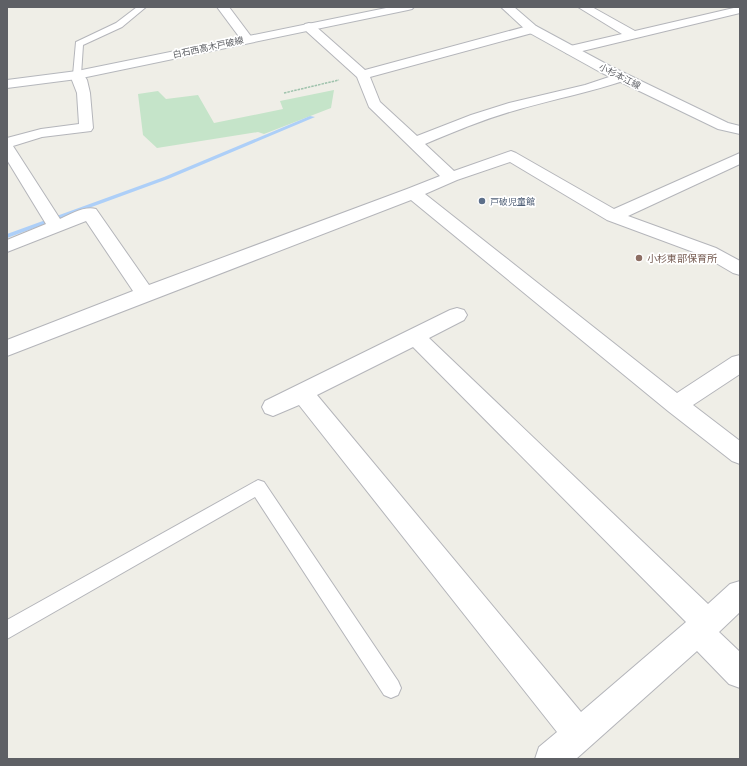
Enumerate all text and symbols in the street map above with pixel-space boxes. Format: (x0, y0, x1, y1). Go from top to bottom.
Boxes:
street label: 白石西高木戸破線 (172, 34, 245, 60)
street label: 小杉本江線 (597, 61, 643, 92)
marker: 戸破児童館 (477, 196, 487, 206)
place label: 戸破児童館 (490, 196, 535, 207)
place label: 小杉東部保育所 (647, 252, 717, 264)
marker: 小杉東部保育所 (634, 253, 644, 263)

